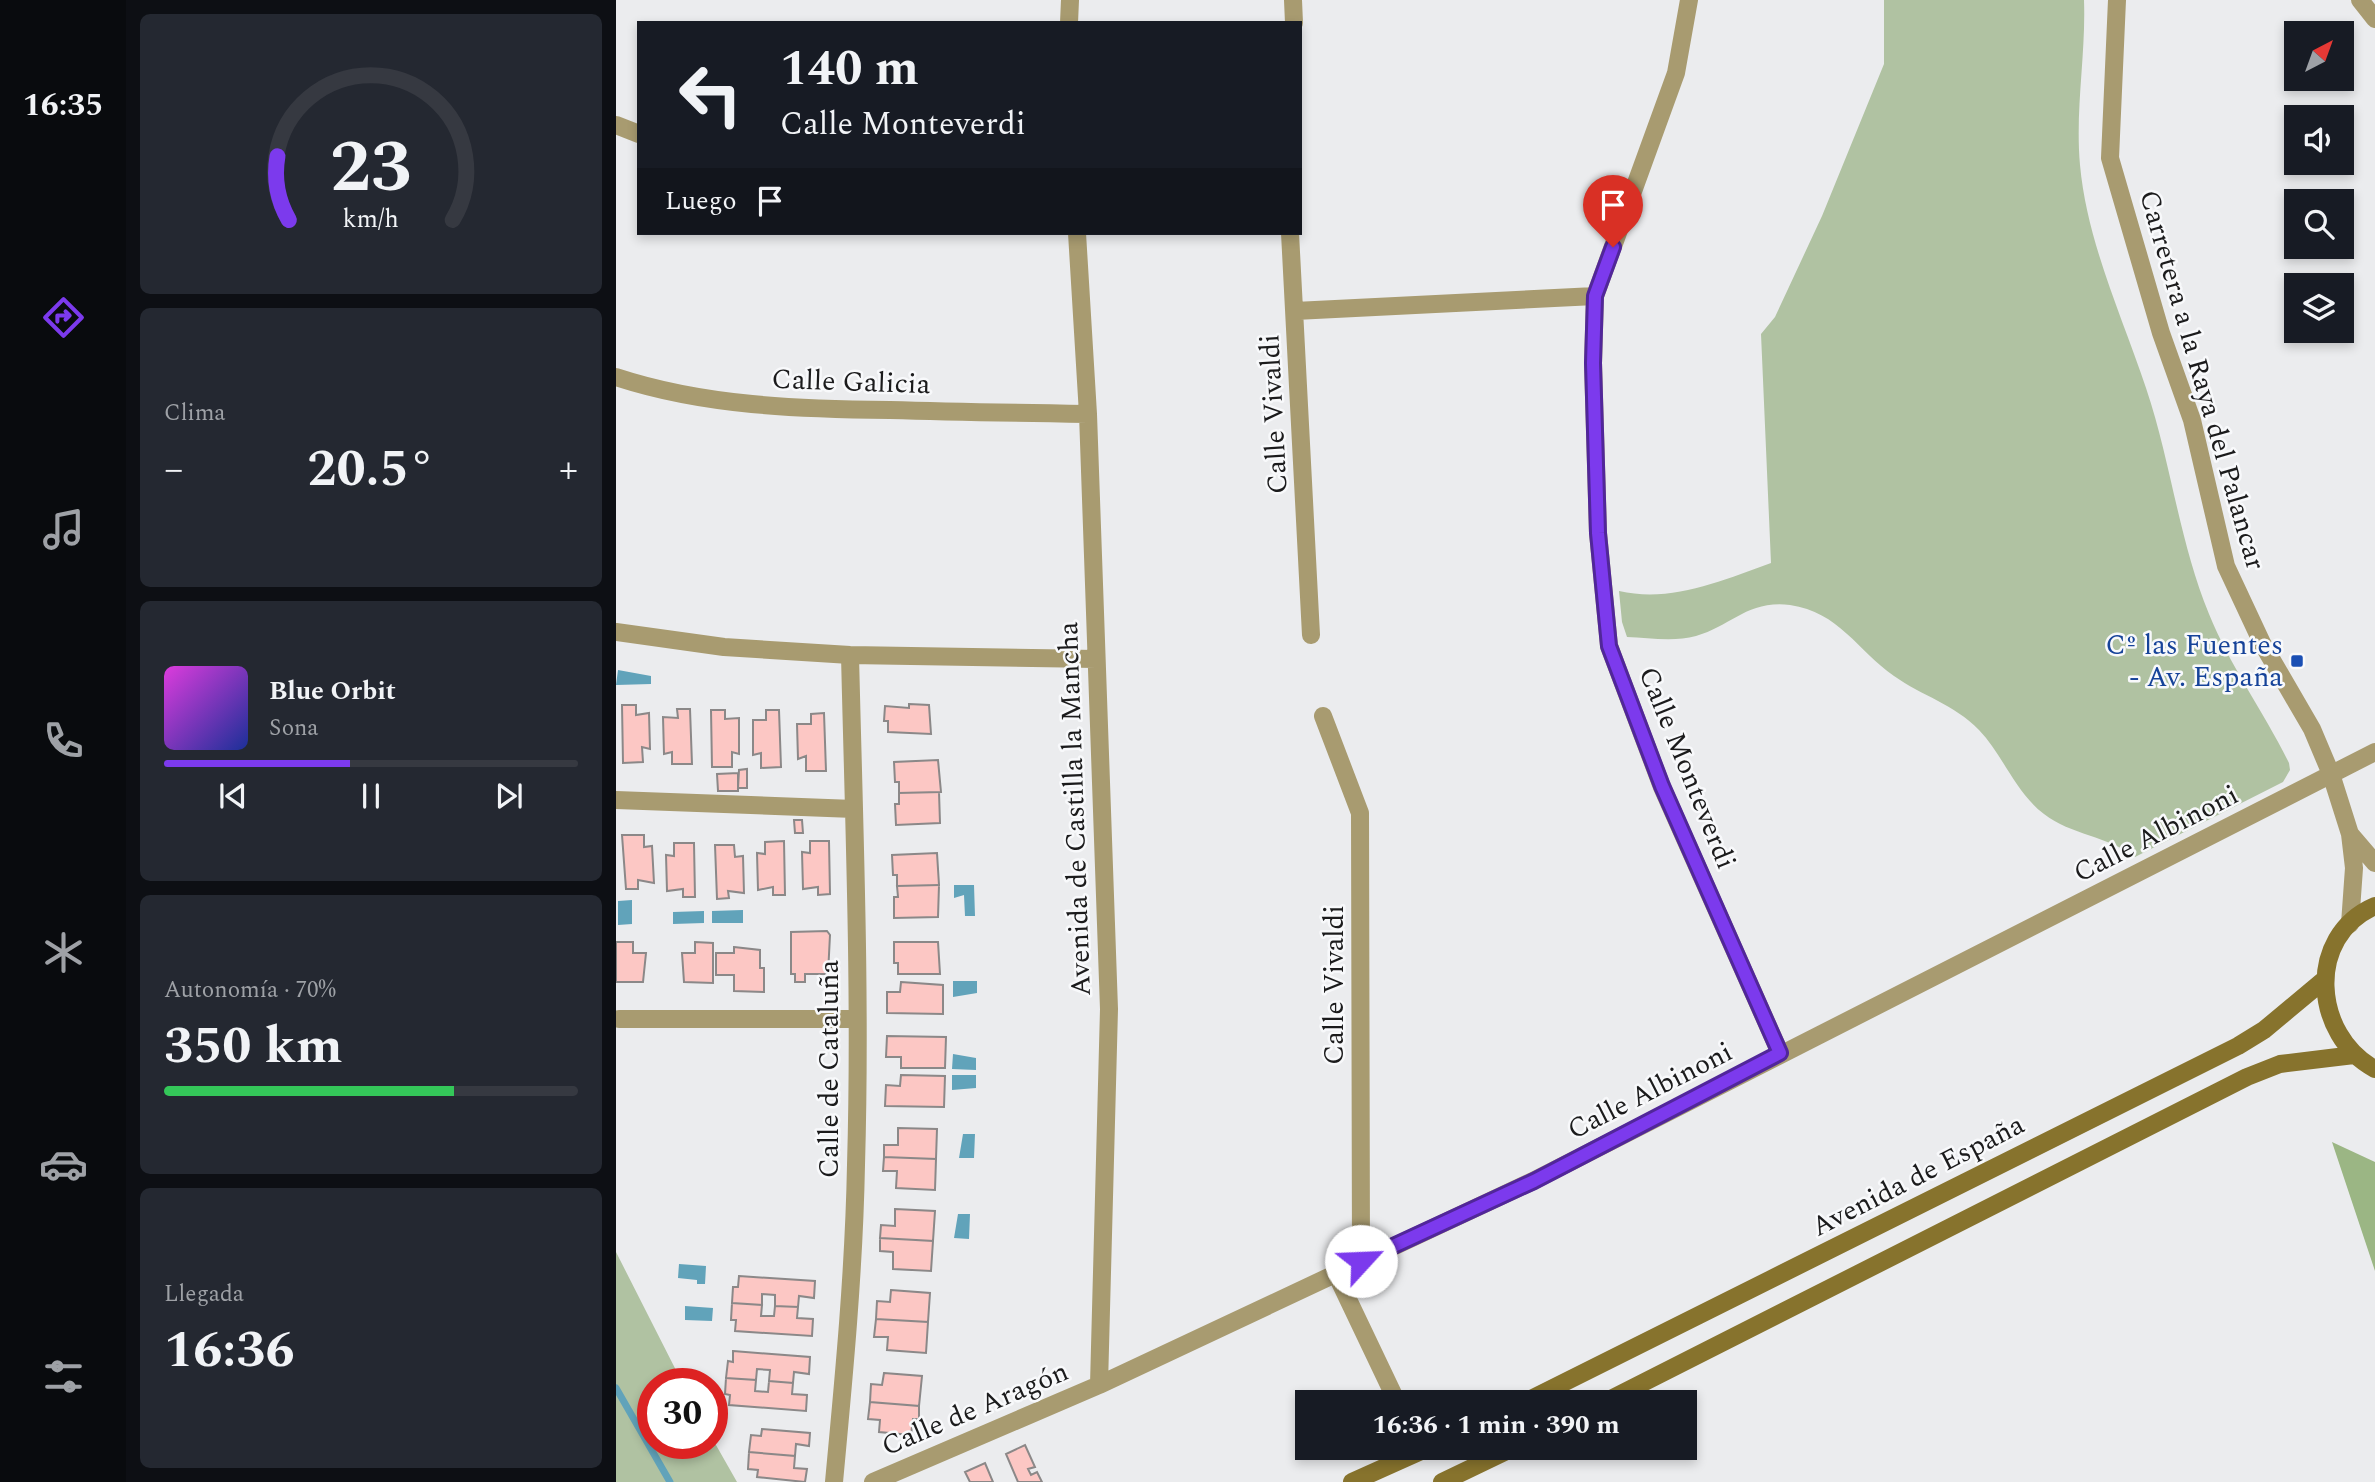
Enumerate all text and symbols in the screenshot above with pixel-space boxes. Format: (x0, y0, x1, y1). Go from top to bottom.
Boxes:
north arrow (2284, 21, 2354, 91)
map controls (2284, 21, 2354, 343)
text: 140 m (780, 32, 919, 107)
icon: left (665, 49, 756, 140)
text: 16:35 (23, 81, 103, 130)
text: Calle Monteverdi (780, 100, 1026, 149)
button: sound (2284, 105, 2354, 175)
text: 23 (330, 113, 412, 224)
pin (1583, 175, 1643, 247)
text: Luego (665, 181, 737, 221)
icon: arrive (751, 182, 789, 220)
street label: Carretera a la Raya del Palancar (2127, 185, 2277, 575)
icon: arrive (1594, 186, 1632, 224)
button: search (2284, 189, 2354, 259)
text: km/h (343, 201, 399, 239)
button: layers (2284, 273, 2354, 343)
icon: directions (39, 293, 88, 342)
street label: Calle Vivaldi (1248, 333, 1300, 495)
street label: Calle Galicia (771, 358, 931, 406)
text: Clima (164, 396, 226, 431)
text: 20.5° (307, 430, 435, 509)
text: − (164, 441, 183, 499)
text: + (559, 441, 578, 499)
icon: music (39, 505, 88, 554)
street label: Avenida de Castilla la Mancha (1047, 621, 1103, 997)
place label: Cº las Fuentes - Av. España (2105, 624, 2283, 699)
marker: Cº las Fuentes - Av. España (2289, 653, 2305, 669)
street label: Calle Monteverdi (1627, 660, 1747, 876)
text: Blue Orbit (269, 671, 396, 711)
text: Sona (269, 711, 319, 746)
icon: phone (39, 716, 88, 765)
street label: Calle Albinoni (2066, 774, 2246, 894)
icon: previous (214, 777, 252, 815)
icon: pause (352, 777, 390, 815)
icon: next (490, 777, 528, 815)
street label: Calle Vivaldi (1313, 905, 1356, 1065)
icon: climate (39, 928, 88, 977)
street label: Calle de Cataluña (808, 960, 851, 1178)
text: Autonomía · 70% (164, 973, 336, 1008)
text: 350 km (164, 1007, 343, 1086)
street label: Calle Albinoni (1560, 1031, 1740, 1151)
street label: Avenida de España (1804, 1104, 2032, 1248)
icon: car (39, 1140, 88, 1189)
position arrow (1324, 1224, 1398, 1298)
text: Llegada (164, 1277, 244, 1312)
text: 16:36 (164, 1311, 295, 1390)
street label: Calle de Aragón (875, 1350, 1075, 1468)
icon: filters (39, 1352, 88, 1401)
speed limit sign: 30 (637, 1368, 728, 1459)
text: 16:36 · 1 min · 390 m (1372, 1405, 1620, 1445)

